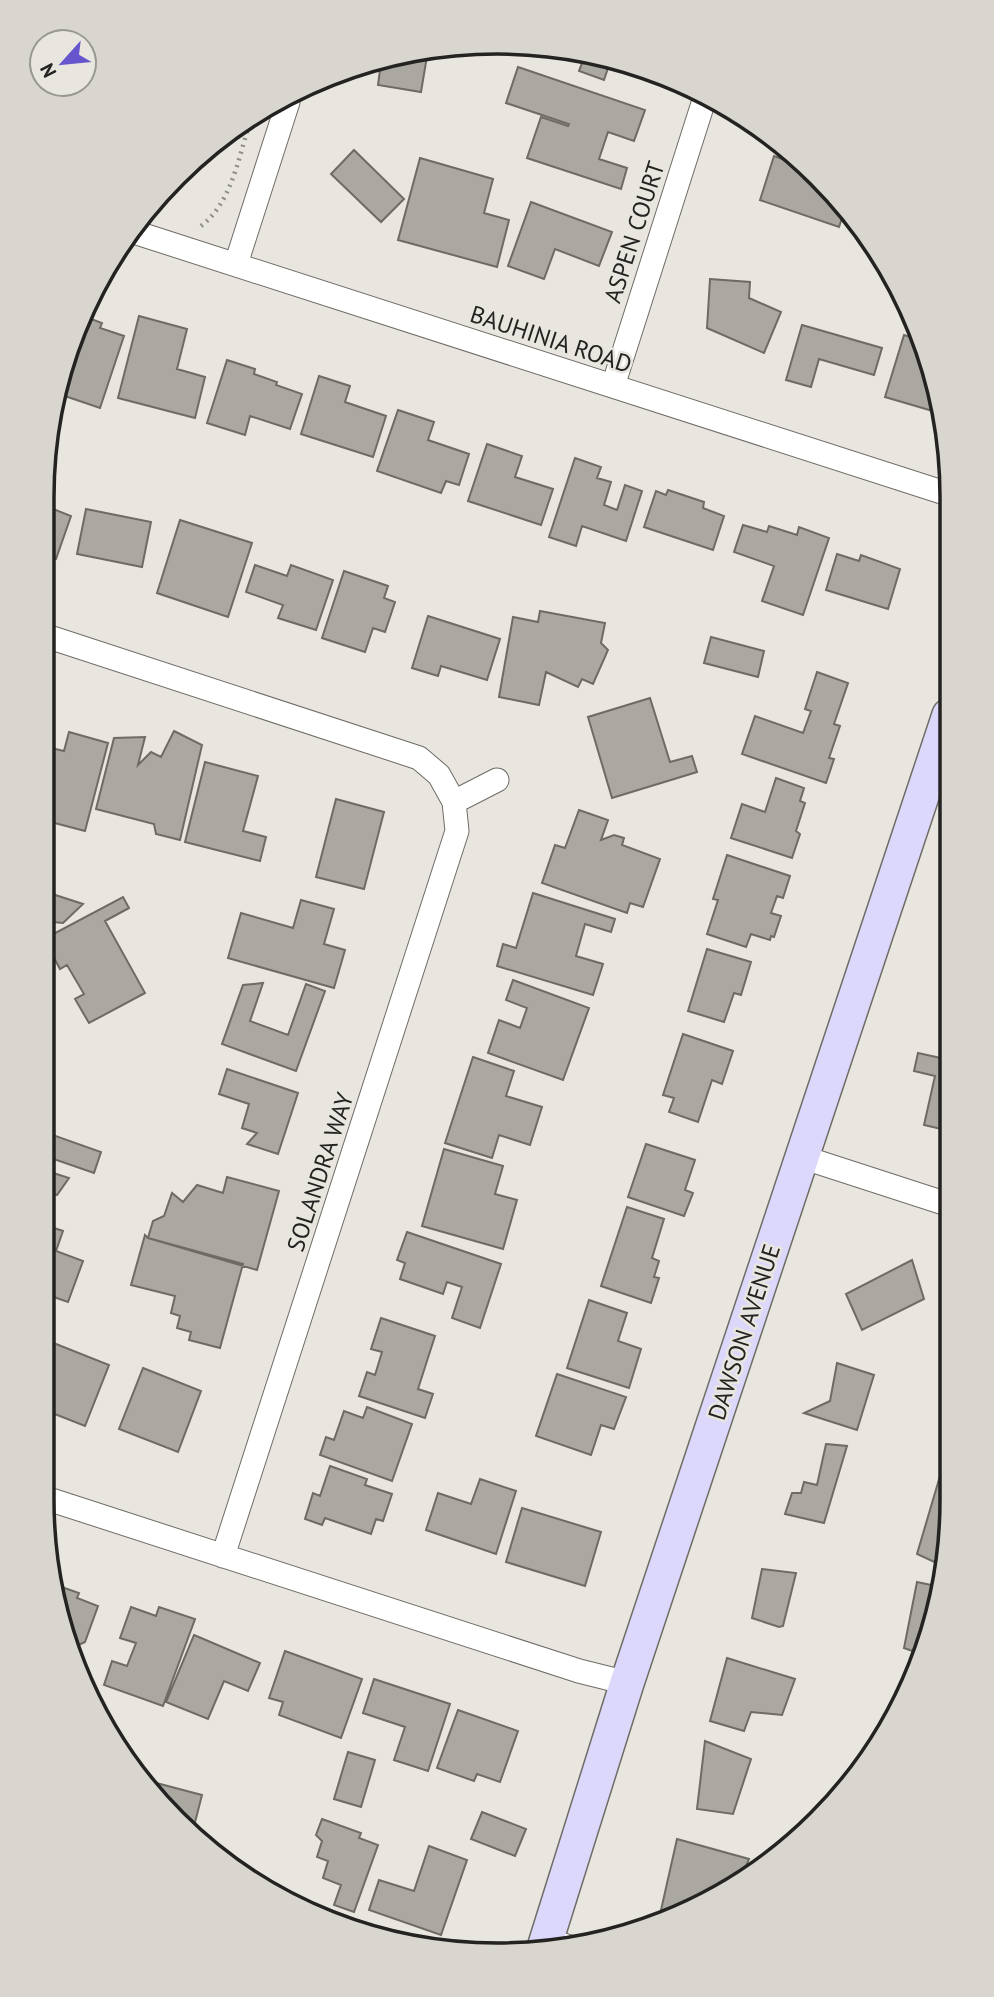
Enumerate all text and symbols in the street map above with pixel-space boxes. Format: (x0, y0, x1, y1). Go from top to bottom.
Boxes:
north arrow (28, 28, 98, 98)
text: N (34, 60, 61, 82)
street label: ASPEN COURT (597, 157, 671, 307)
street label: BAUHINIA ROAD (466, 298, 636, 380)
street label: SOLANDRA WAY (280, 1088, 360, 1255)
street label: DAWSON AVENUE (701, 1240, 787, 1424)

